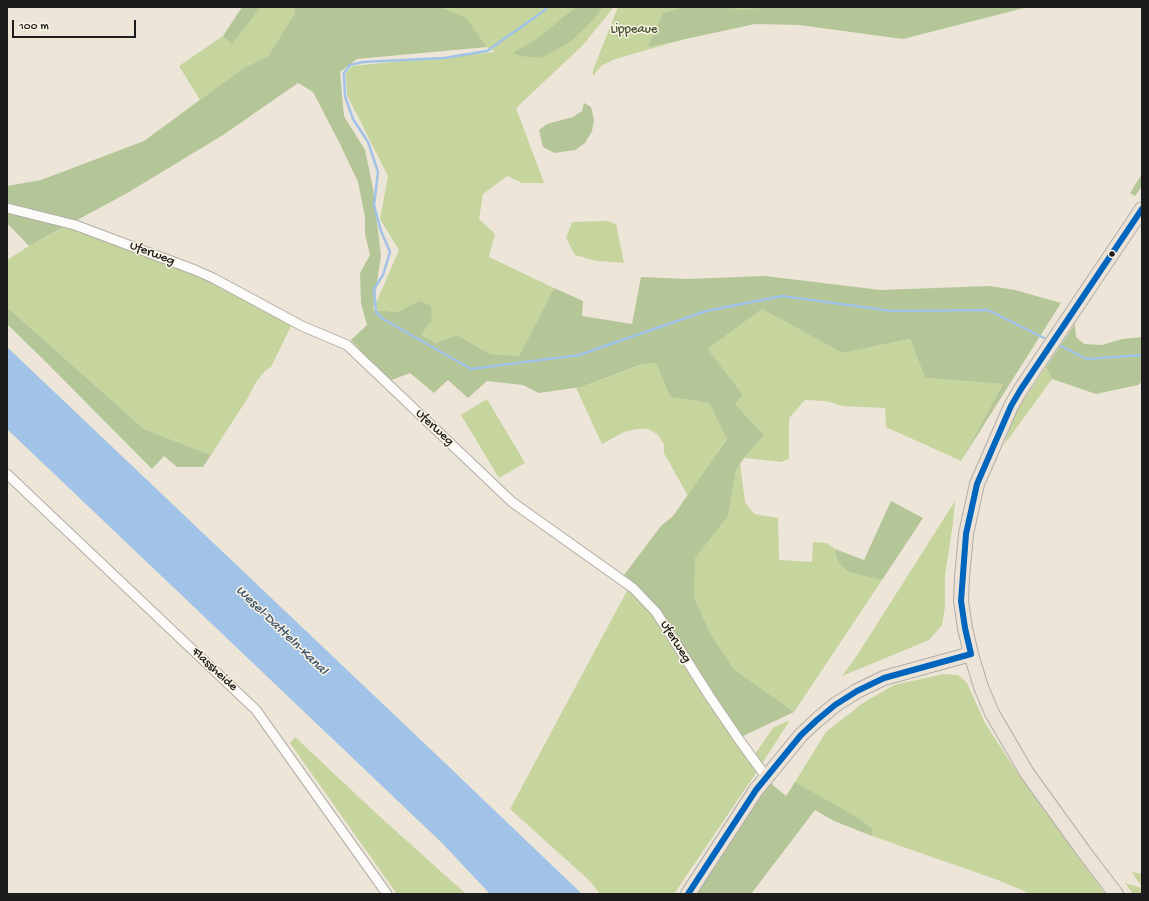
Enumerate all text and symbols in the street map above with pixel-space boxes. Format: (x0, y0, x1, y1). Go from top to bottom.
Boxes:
scale bar (14, 12, 138, 38)
text: 100 m (19, 20, 49, 34)
park label: Lippeaue (610, 22, 658, 38)
street label: Uferweg (127, 238, 177, 270)
unlabelled marker (1107, 249, 1117, 259)
street label: Uferweg (412, 406, 456, 450)
water label: Wesel-Datteln-Kanal (231, 583, 331, 679)
street label: Uferweg (656, 618, 694, 666)
street label: Flassheide (188, 645, 240, 695)

